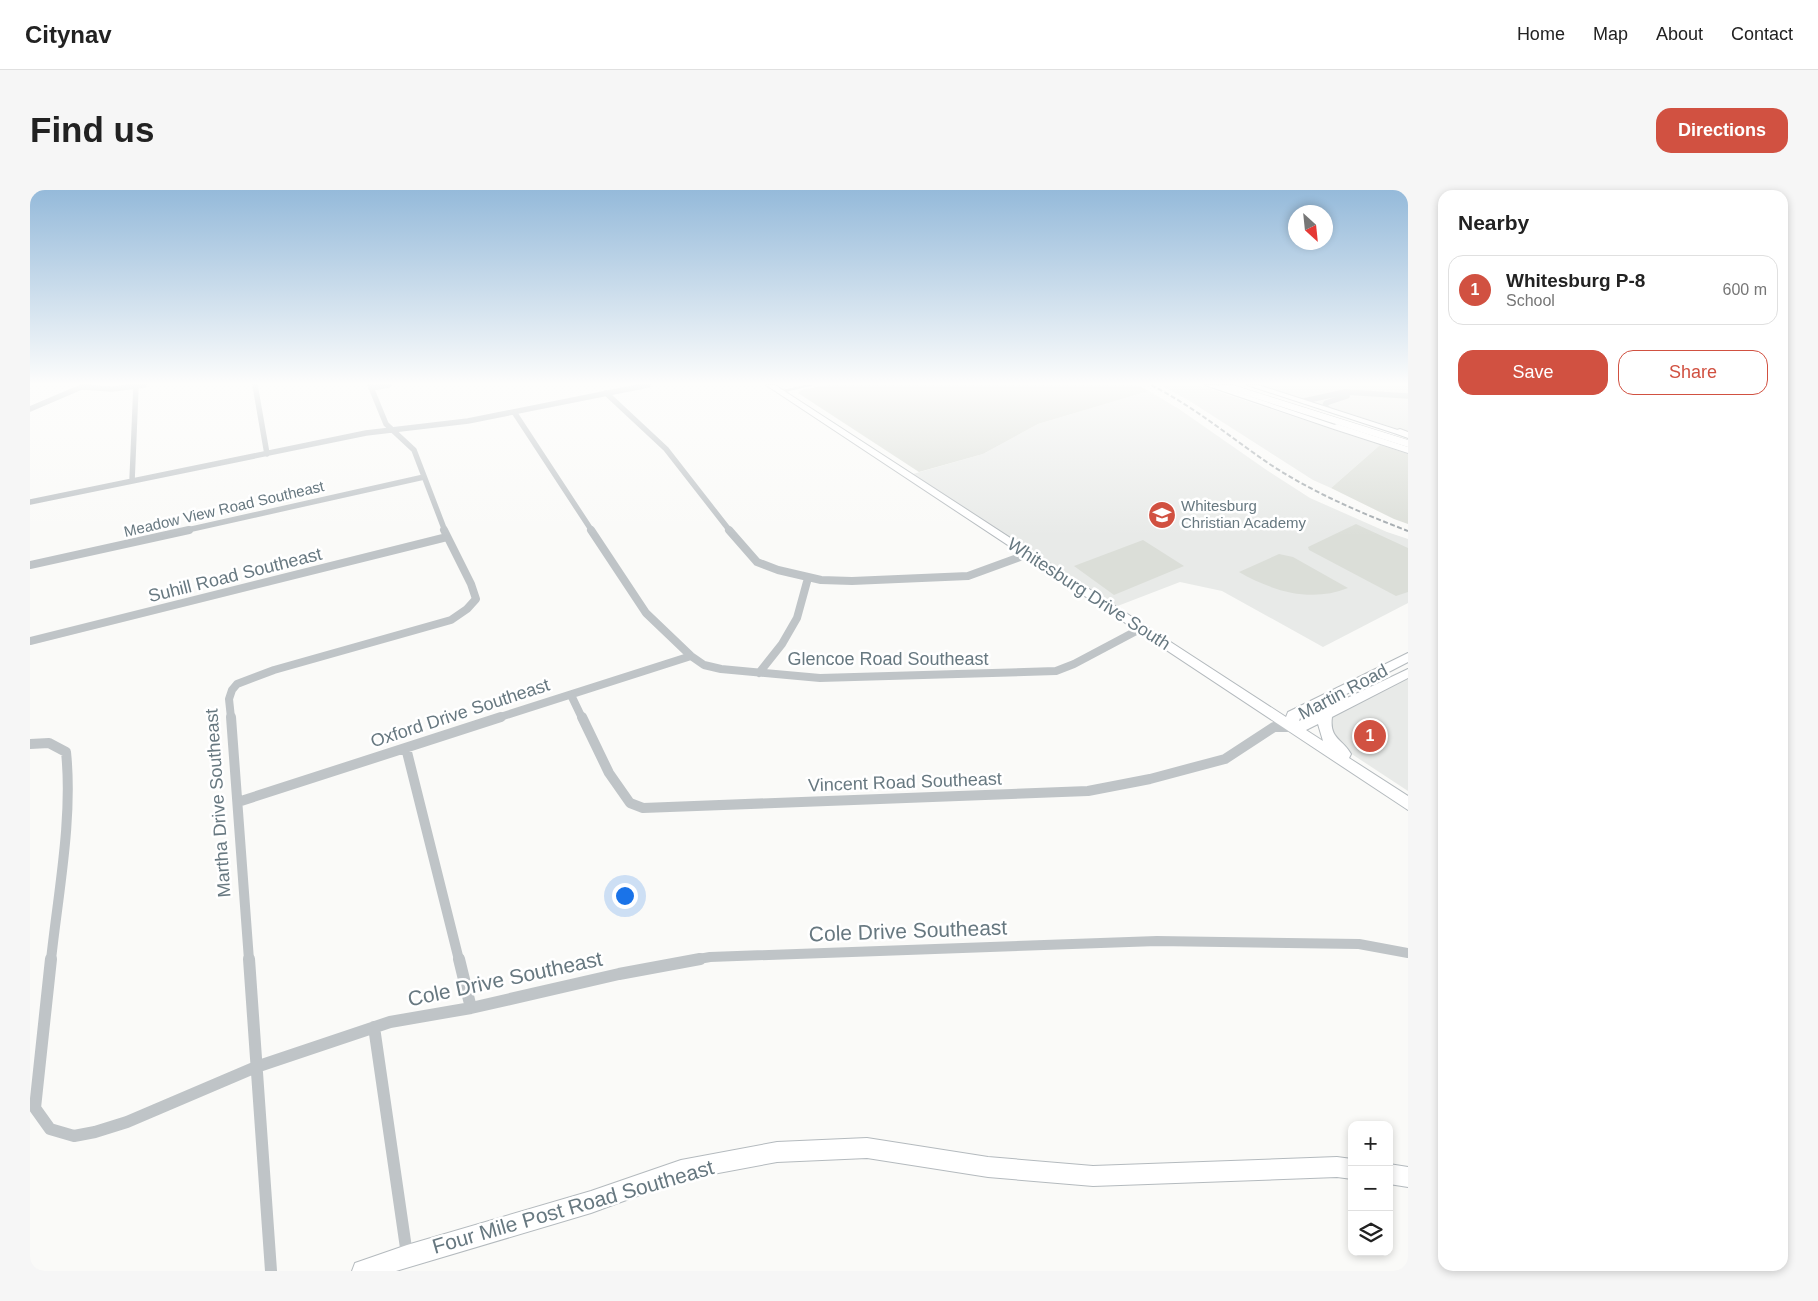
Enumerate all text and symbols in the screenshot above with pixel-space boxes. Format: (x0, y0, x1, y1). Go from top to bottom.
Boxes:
text: Citynav (25, 21, 112, 48)
text: Home (1517, 24, 1565, 44)
text: Map (1593, 24, 1628, 44)
text: About (1656, 24, 1703, 44)
text: Contact (1731, 24, 1793, 44)
button: Directions (1656, 108, 1788, 153)
text: Find us (30, 110, 154, 149)
north arrow (1288, 205, 1333, 250)
text: Nearby (1458, 211, 1529, 234)
text: Whitesburg P-8 (1506, 270, 1645, 291)
text: 1 (1471, 281, 1479, 298)
text: 600 m (1723, 281, 1767, 298)
text: School (1506, 292, 1555, 309)
button: Save (1458, 350, 1608, 395)
button: Share (1618, 350, 1768, 395)
street label: Meadow View Road Southeast (122, 477, 326, 540)
place label: Whitesburg Christian Academy (1181, 497, 1307, 531)
school or university icon: Whitesburg Christian Academy (1147, 500, 1177, 530)
street label: Whitesburg Drive South (1004, 534, 1174, 654)
street label: Suhill Road Southeast (146, 544, 324, 606)
street label: Glencoe Road Southeast (787, 649, 989, 669)
street label: Martin Road (1295, 660, 1391, 724)
street label: Oxford Drive Southeast (368, 675, 552, 751)
street label: Martha Drive Southeast (201, 708, 235, 898)
pin: 1 (1354, 717, 1386, 755)
street label: Vincent Road Southeast (808, 769, 1002, 795)
your location (612, 883, 638, 909)
street label: Cole Drive Southeast (808, 916, 1008, 945)
street label: Cole Drive Southeast (405, 947, 604, 1010)
map controls (1348, 1121, 1393, 1256)
button: + (1348, 1121, 1393, 1166)
street label: Four Mile Post Road Southeast (429, 1155, 716, 1258)
button: − (1348, 1166, 1393, 1211)
button: layers (1348, 1211, 1393, 1256)

